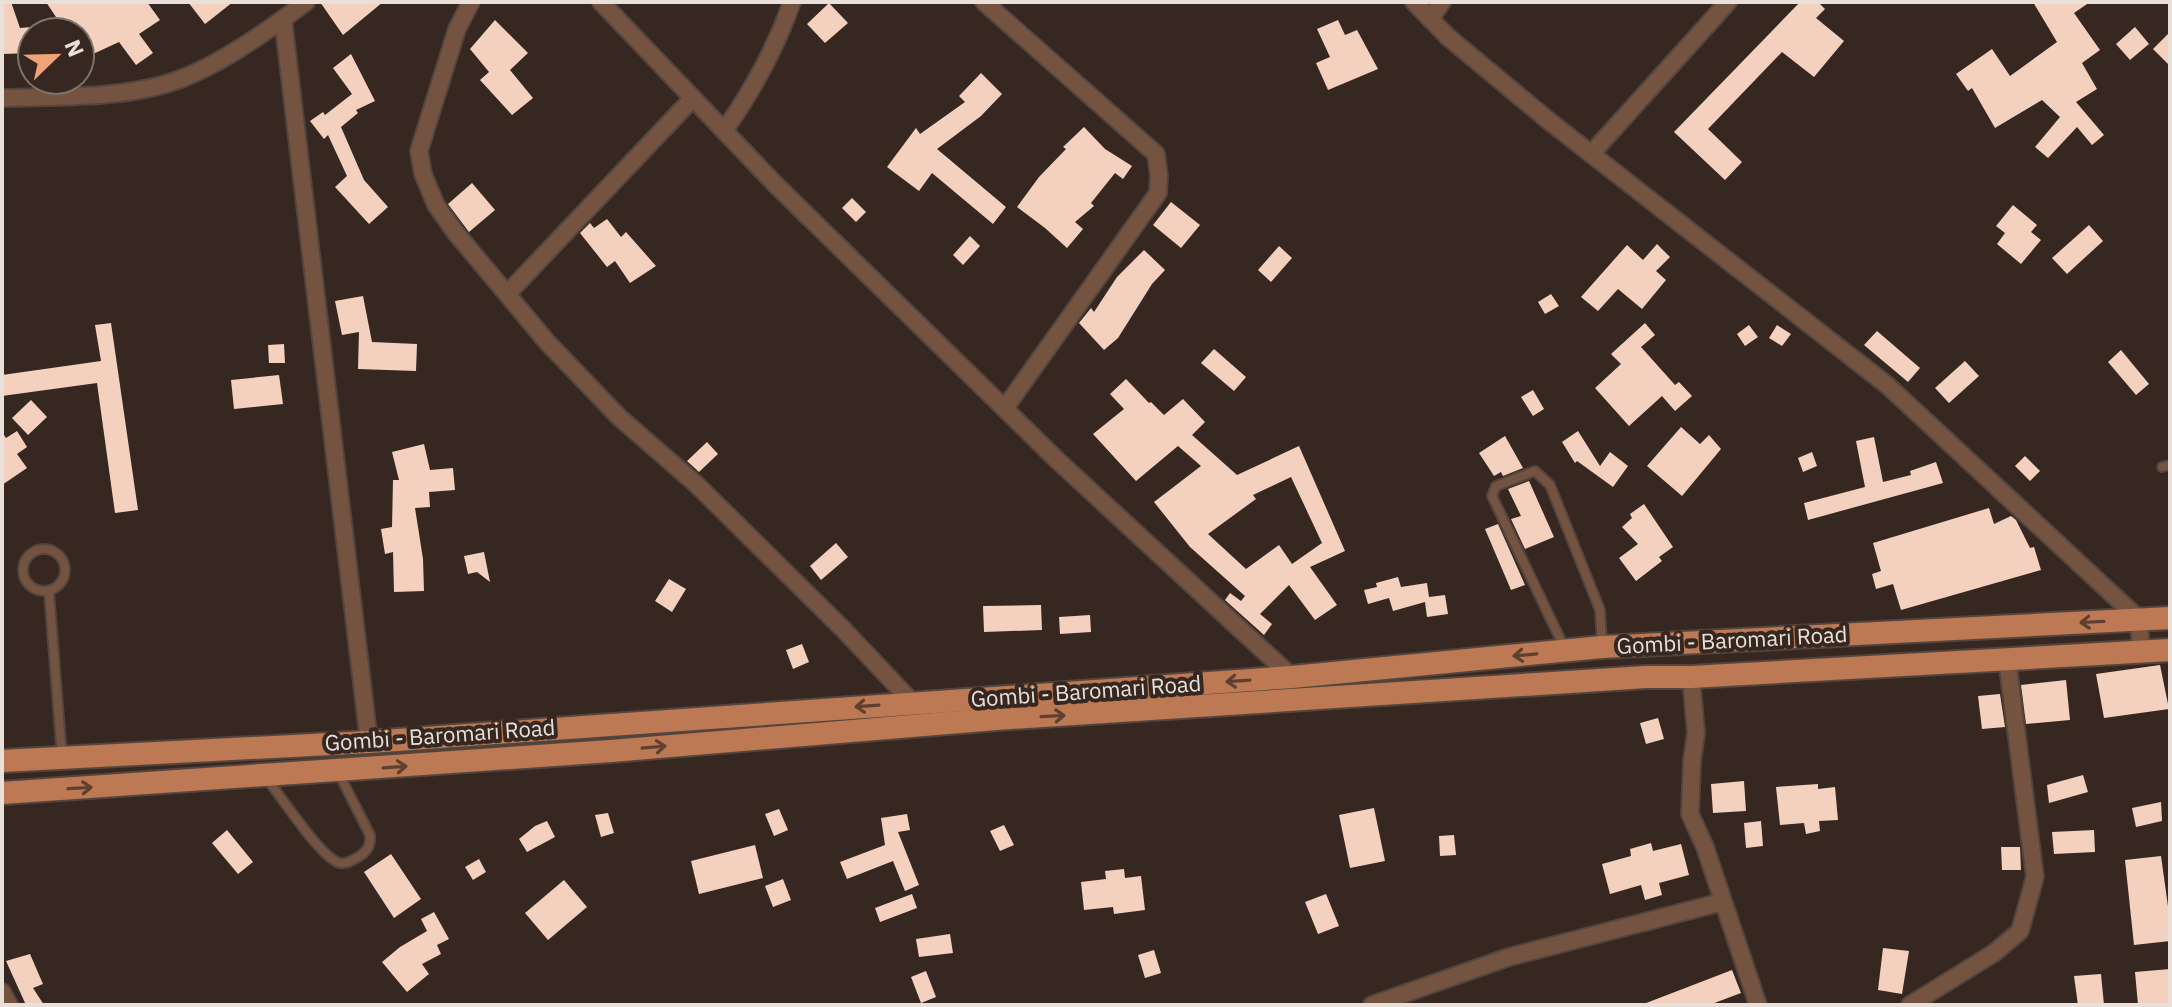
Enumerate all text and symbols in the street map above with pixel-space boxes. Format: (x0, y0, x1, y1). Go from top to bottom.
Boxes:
north arrow (16, 16, 96, 96)
text: N (58, 35, 91, 61)
one-way arrow (2079, 614, 2106, 629)
street label: Gombi - Baromari Road (1616, 619, 1848, 660)
one-way arrow (1512, 648, 1539, 663)
street label: Gombi - Baromari Road (970, 668, 1202, 713)
one-way arrow (1225, 673, 1252, 688)
one-way arrow (854, 699, 881, 714)
one-way arrow (1039, 708, 1066, 723)
street label: Gombi - Baromari Road (324, 712, 556, 757)
one-way arrow (640, 740, 667, 755)
one-way arrow (381, 759, 408, 774)
one-way arrow (66, 781, 93, 796)

